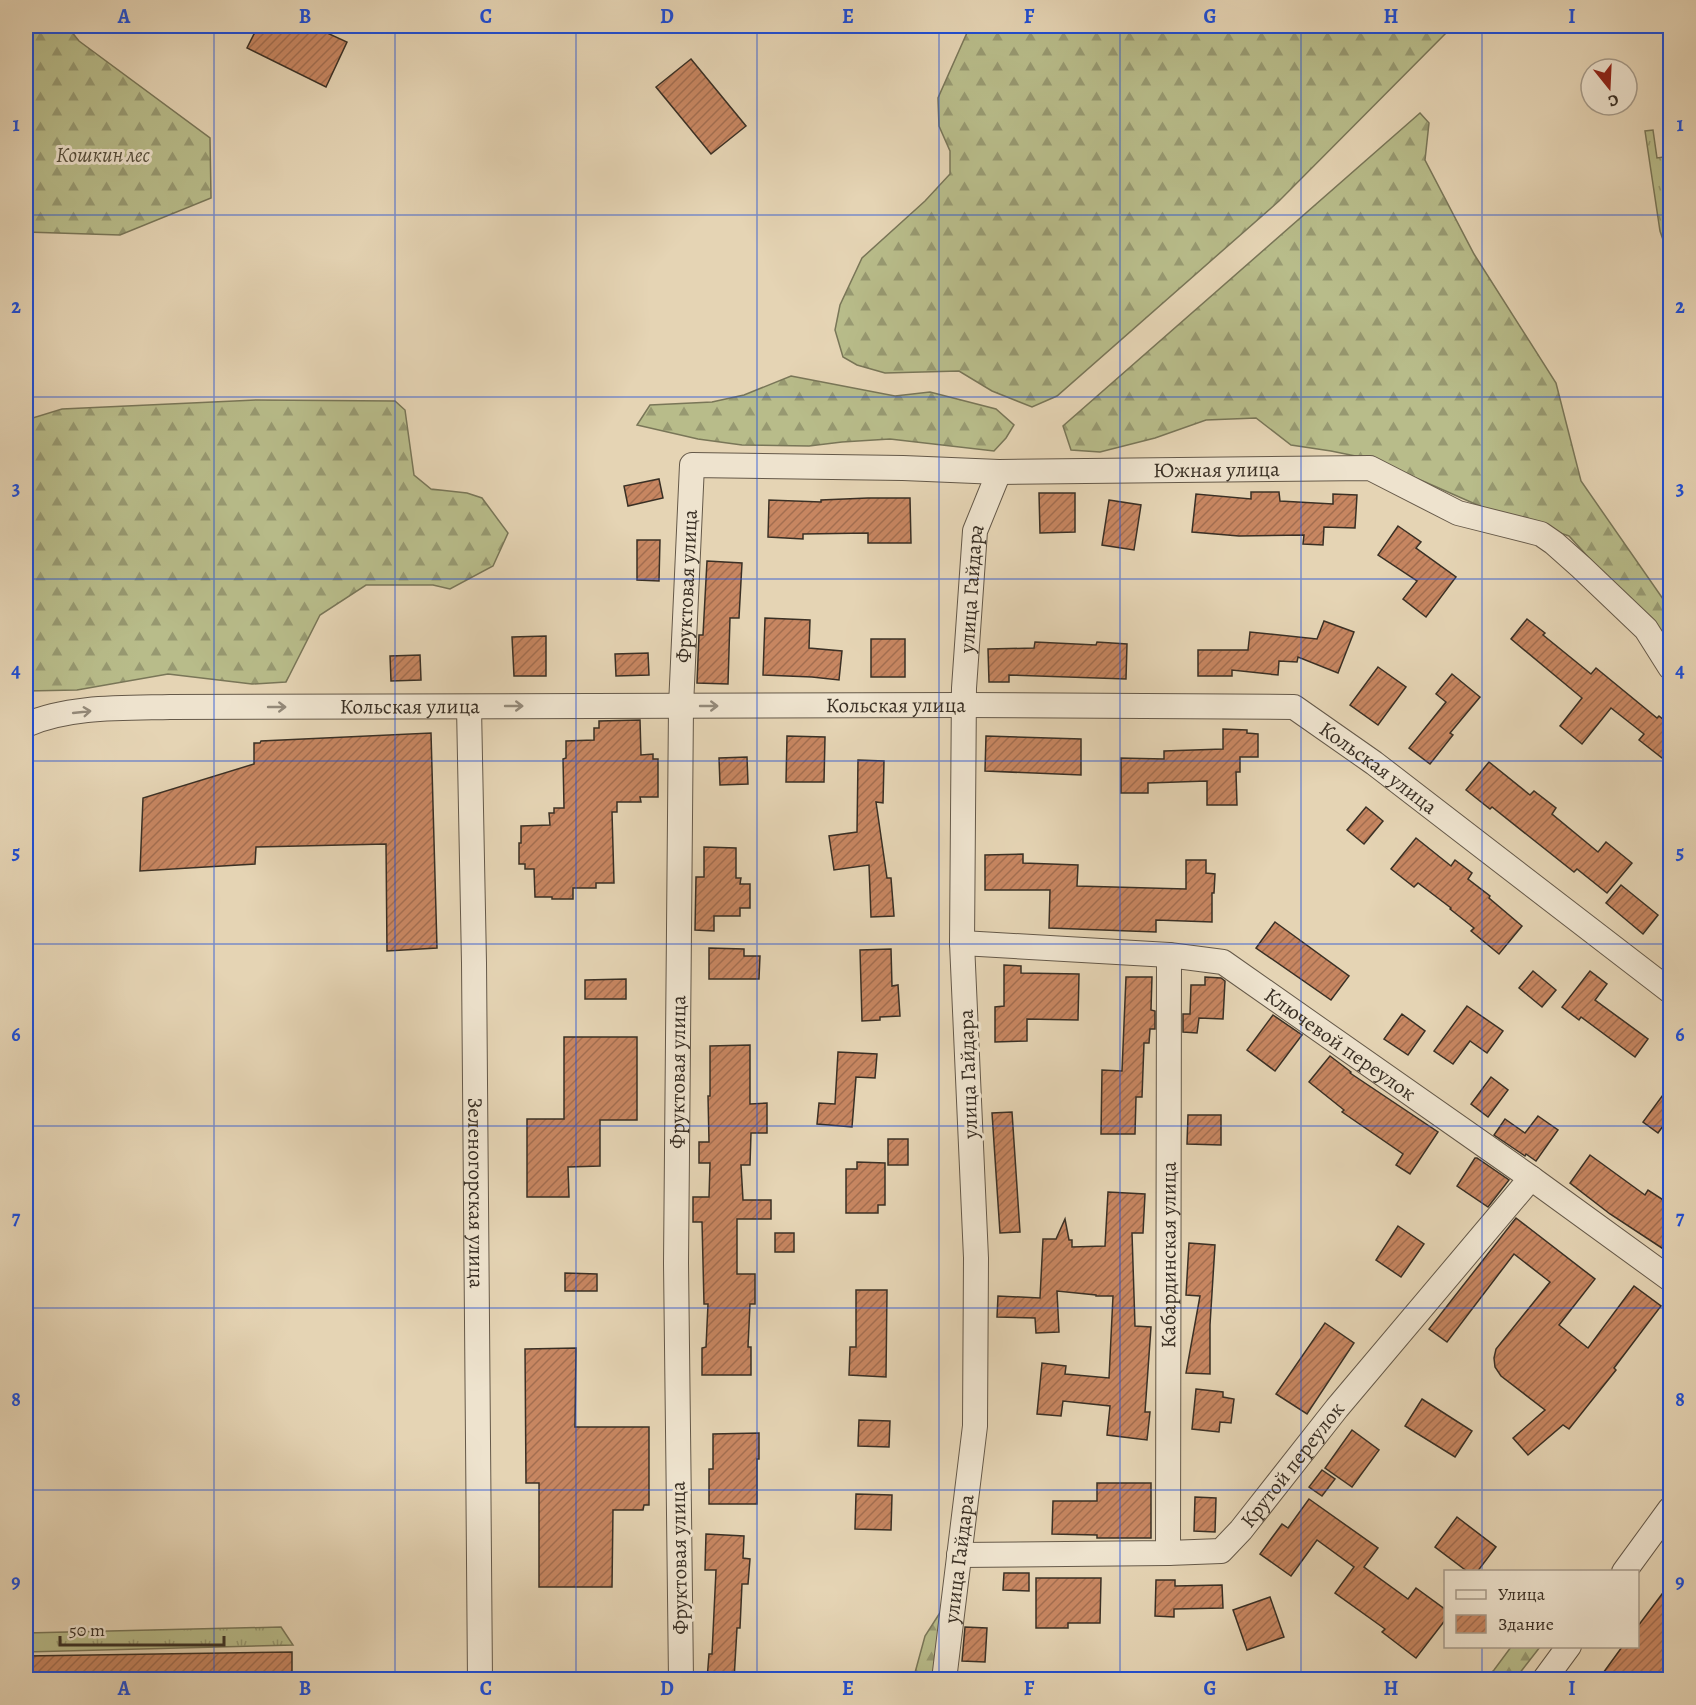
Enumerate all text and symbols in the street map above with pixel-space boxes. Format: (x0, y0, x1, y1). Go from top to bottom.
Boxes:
text: A (117, 3, 131, 30)
text: B (299, 3, 311, 30)
text: C (480, 3, 492, 30)
text: D (660, 3, 674, 30)
text: E (842, 3, 854, 30)
text: F (1024, 3, 1035, 30)
text: G (1203, 3, 1217, 30)
text: H (1384, 3, 1399, 30)
text: I (1568, 3, 1576, 30)
north arrow (1579, 57, 1639, 117)
text: С (1605, 88, 1621, 112)
text: 1 (12, 111, 20, 138)
text: 1 (1676, 111, 1684, 138)
park label: Кошкин лес (56, 141, 151, 169)
text: 2 (11, 293, 21, 320)
text: 2 (1675, 293, 1685, 320)
street label: Южная улица (1153, 455, 1280, 484)
text: 3 (12, 475, 20, 502)
text: 3 (1676, 475, 1684, 502)
street label: Фруктовая улица (669, 509, 704, 664)
street label: улица Гайдара (952, 519, 991, 655)
text: 4 (11, 657, 21, 684)
text: 4 (1675, 657, 1685, 684)
street label: Кольская улица (826, 691, 966, 719)
street label: Кольская улица (340, 692, 480, 721)
one-way arrow (503, 700, 523, 712)
one-way arrow (698, 700, 718, 712)
one-way arrow (266, 701, 286, 713)
one-way arrow (72, 706, 91, 717)
street label: Кольская улица (1314, 715, 1443, 821)
text: 5 (12, 839, 20, 866)
text: 5 (1676, 839, 1684, 866)
street label: Ключевой переулок (1259, 981, 1422, 1107)
street label: Фруктовая улица (663, 995, 692, 1149)
street label: улица Гайдара (952, 1008, 984, 1140)
text: 6 (11, 1021, 21, 1048)
text: 6 (1675, 1021, 1685, 1048)
street label: Зеленогорская улица (461, 1097, 491, 1289)
street label: Кабардинская улица (1154, 1161, 1183, 1348)
text: 7 (12, 1204, 21, 1231)
text: 7 (1676, 1204, 1685, 1231)
text: 8 (11, 1386, 21, 1413)
text: 8 (1675, 1386, 1685, 1413)
street label: Крутой переулок (1234, 1396, 1351, 1534)
street label: Фруктовая улица (664, 1481, 694, 1635)
street label: улица Гайдара (937, 1493, 981, 1626)
text: 9 (11, 1568, 21, 1595)
text: 9 (1675, 1568, 1685, 1595)
legend (1444, 1570, 1639, 1648)
text: Улица (1498, 1582, 1546, 1606)
scale bar (60, 1609, 224, 1647)
text: Здание (1498, 1612, 1554, 1636)
text: 50 m (69, 1618, 105, 1642)
text: A (117, 1675, 131, 1702)
text: B (299, 1675, 311, 1702)
text: C (480, 1675, 492, 1702)
text: D (660, 1675, 674, 1702)
text: E (842, 1675, 854, 1702)
text: F (1024, 1675, 1035, 1702)
text: G (1203, 1675, 1217, 1702)
text: H (1384, 1675, 1399, 1702)
text: I (1568, 1675, 1576, 1702)

